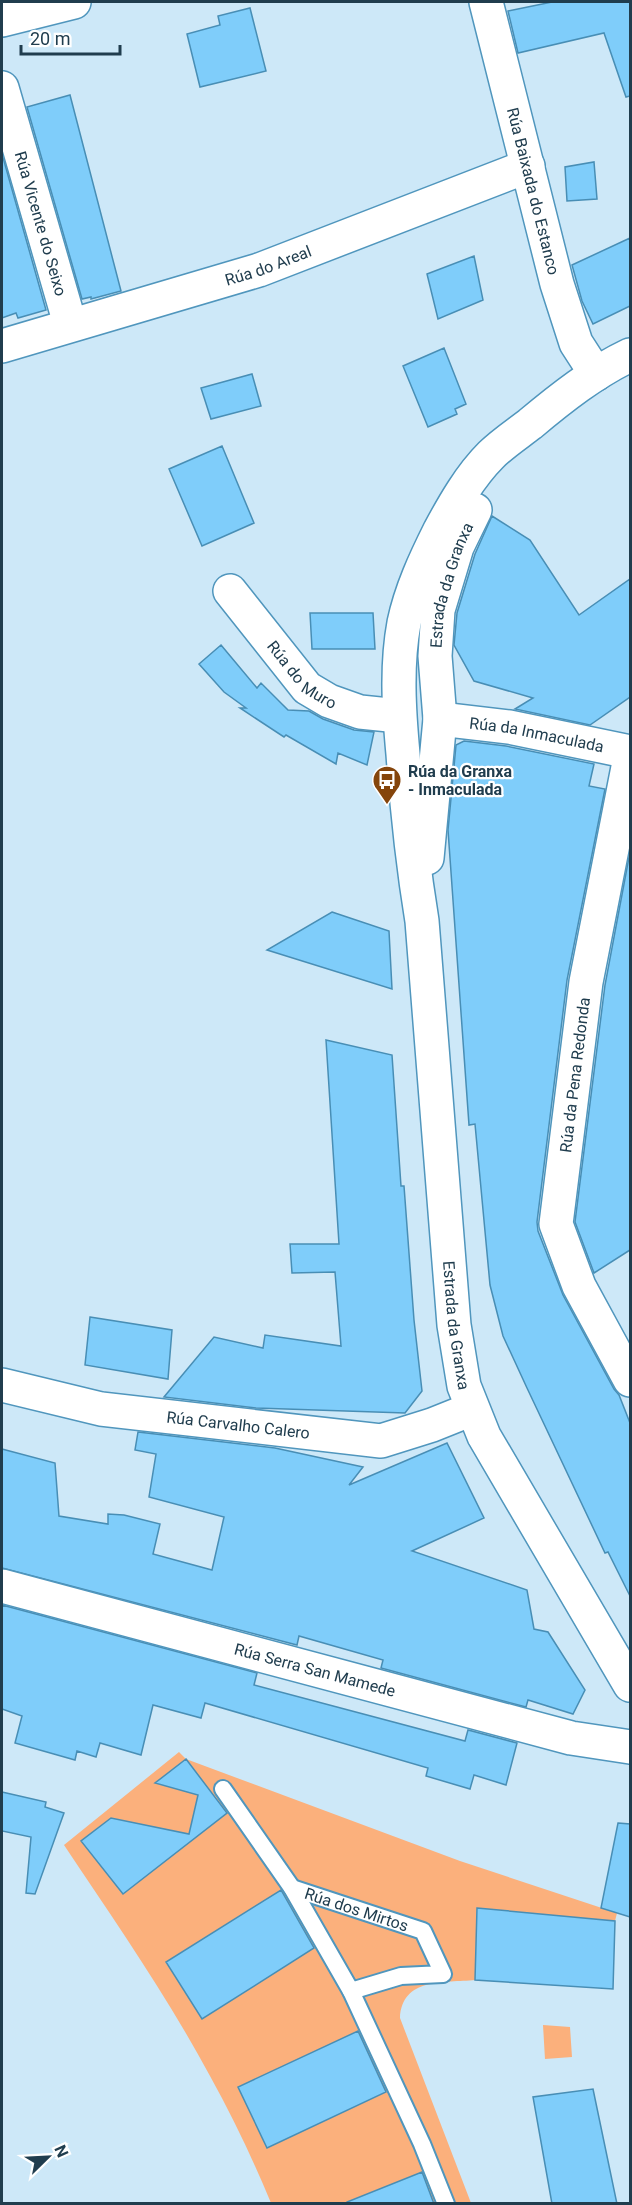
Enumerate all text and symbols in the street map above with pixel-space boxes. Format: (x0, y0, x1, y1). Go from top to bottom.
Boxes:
scale bar (21, 18, 120, 56)
text: 20 m (30, 28, 70, 49)
street label: Rúa Baixada do Estanco (503, 105, 564, 277)
street label: Rúa Vicente do Seixo (11, 149, 71, 298)
street label: Rúa do Areal (223, 241, 314, 289)
street label: Estrada da Granxa (426, 519, 477, 648)
street label: Rúa do Muro (263, 637, 339, 712)
street label: Rúa da Inmaculada (468, 713, 606, 756)
place label: Rúa da Granxa - Inmaculada (408, 762, 512, 799)
bus stop icon: Rúa da Granxa - Inmaculada (371, 764, 403, 806)
street label: Rúa da Pena Redonda (556, 996, 594, 1154)
street label: Estrada da Granxa (439, 1260, 474, 1391)
street label: Rúa Carvalho Calero (166, 1407, 311, 1442)
street label: Rúa Serra San Mamede (232, 1639, 398, 1700)
street label: Rúa dos Mirtos (302, 1883, 411, 1935)
north arrow (18, 2127, 78, 2187)
text: N (50, 2142, 72, 2160)

